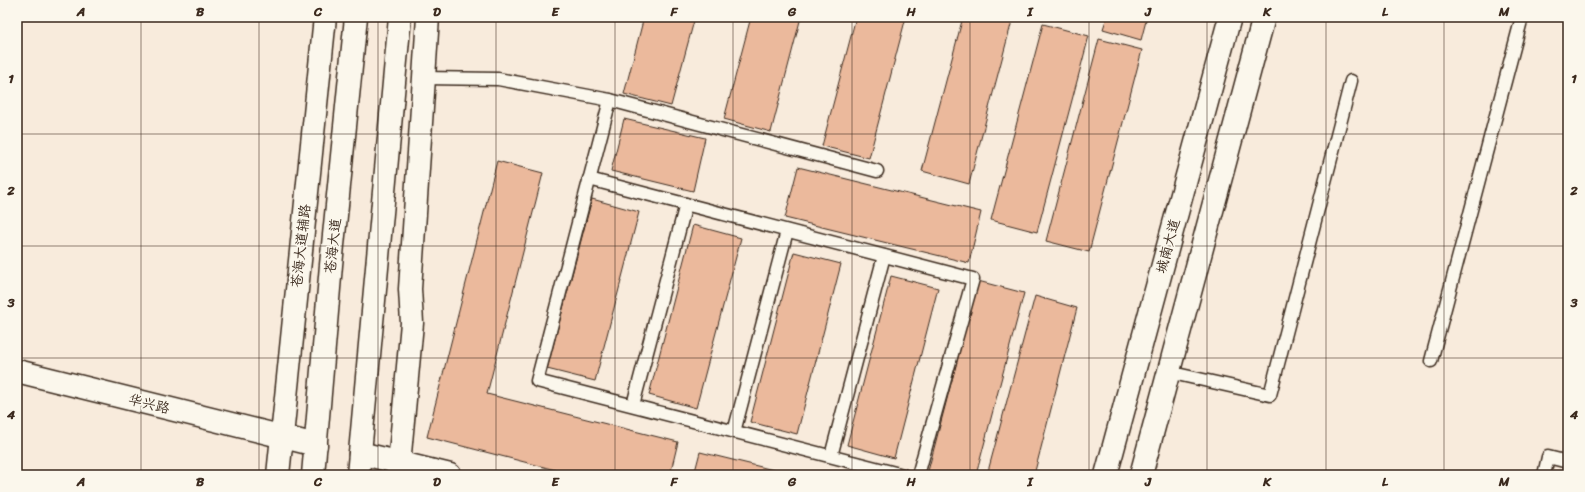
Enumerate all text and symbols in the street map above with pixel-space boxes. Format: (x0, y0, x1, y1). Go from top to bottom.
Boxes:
text: A (76, 0, 85, 23)
text: B (196, 0, 205, 23)
text: C (313, 0, 323, 23)
text: D (433, 0, 441, 23)
text: E (551, 0, 560, 23)
text: F (669, 0, 678, 23)
text: G (787, 0, 797, 23)
text: H (905, 0, 916, 23)
text: I (1026, 0, 1034, 23)
text: J (1144, 0, 1152, 23)
text: K (1262, 0, 1272, 23)
text: L (1382, 0, 1389, 23)
text: M (1498, 0, 1510, 23)
text: 1 (8, 67, 14, 90)
text: 1 (1571, 67, 1577, 90)
text: 2 (6, 179, 15, 202)
text: 2 (1569, 179, 1578, 202)
street label: 苍海大道辅路 (284, 203, 318, 289)
street label: 城南大道 (1149, 216, 1187, 276)
street label: 苍海大道 (318, 217, 348, 275)
text: 3 (6, 291, 15, 314)
text: 3 (1569, 291, 1578, 314)
street label: 华兴路 (126, 387, 172, 421)
text: 4 (6, 403, 16, 426)
text: 4 (1569, 403, 1579, 426)
text: A (76, 470, 85, 492)
text: B (196, 470, 205, 492)
text: C (313, 470, 323, 492)
text: D (433, 470, 441, 492)
text: E (551, 470, 560, 492)
text: F (669, 470, 678, 492)
text: G (787, 470, 797, 492)
text: H (905, 470, 916, 492)
text: I (1026, 470, 1034, 492)
text: J (1144, 470, 1152, 492)
text: K (1262, 470, 1272, 492)
text: L (1382, 470, 1389, 492)
text: M (1498, 470, 1510, 492)

